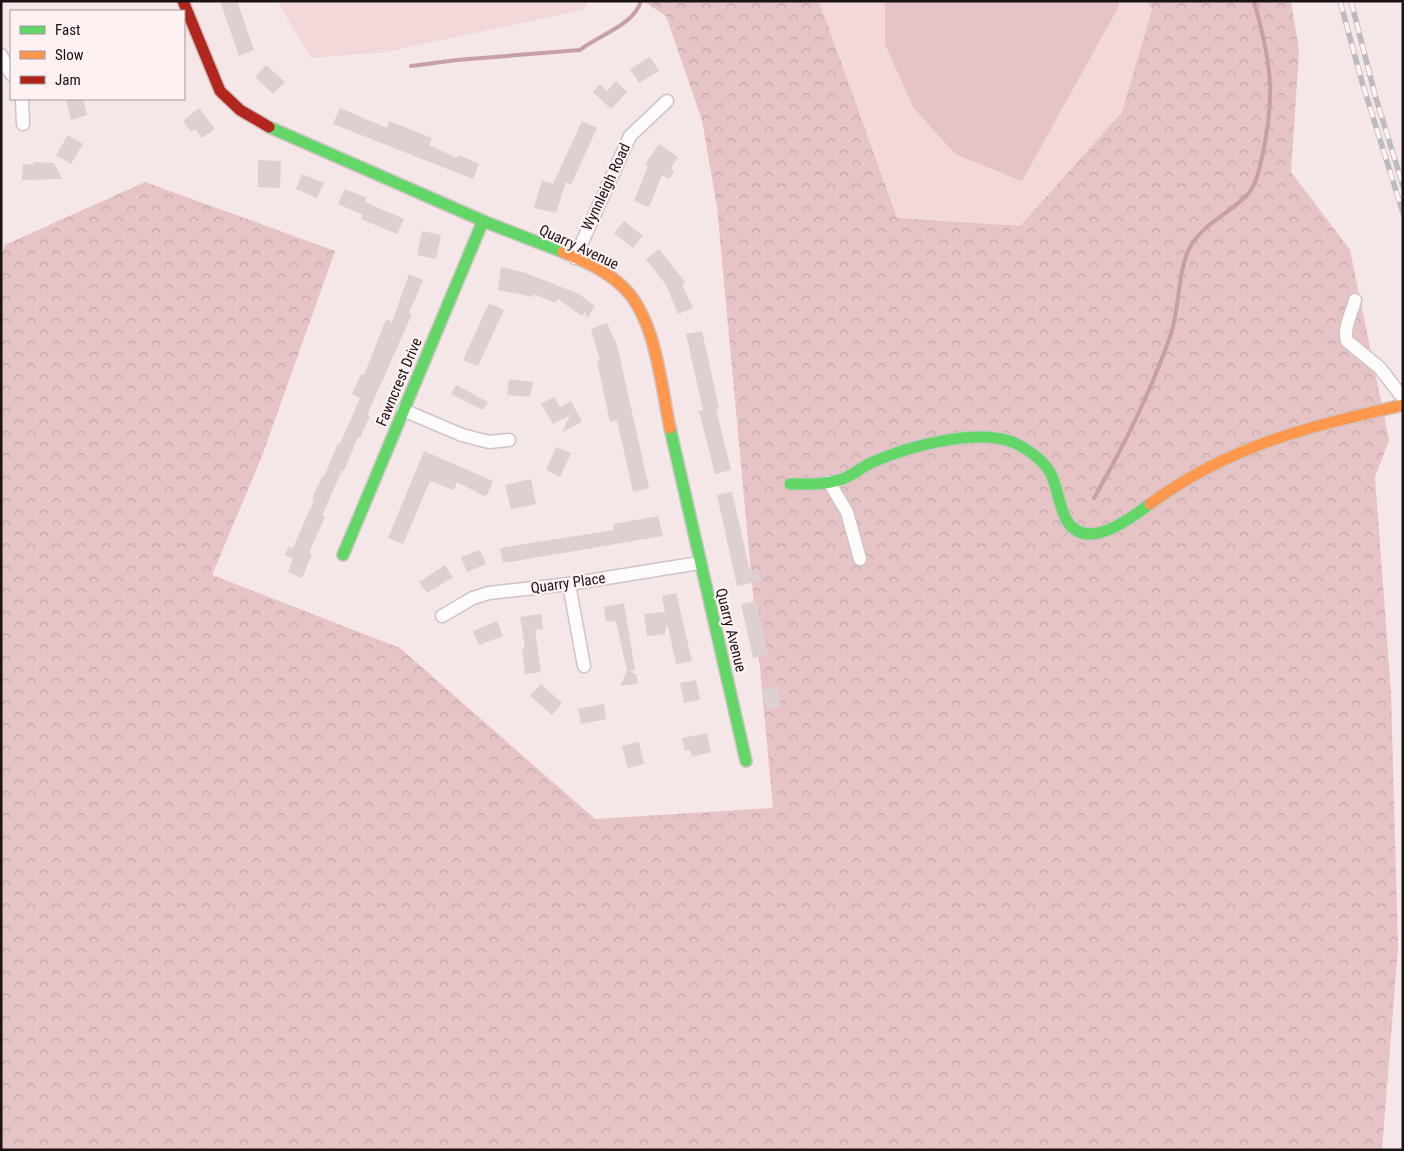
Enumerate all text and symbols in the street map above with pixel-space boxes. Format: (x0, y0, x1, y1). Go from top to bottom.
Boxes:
legend (10, 10, 185, 100)
text: Fast (55, 21, 80, 39)
text: Slow (55, 46, 84, 64)
text: Jam (55, 71, 81, 89)
street label: Wynnleigh Road (578, 140, 634, 234)
street label: Quarry Avenue (536, 221, 622, 273)
street label: Fawncrest Drive (372, 335, 426, 429)
street label: Quarry Place (529, 569, 607, 597)
street label: Quarry Avenue (712, 586, 750, 674)

